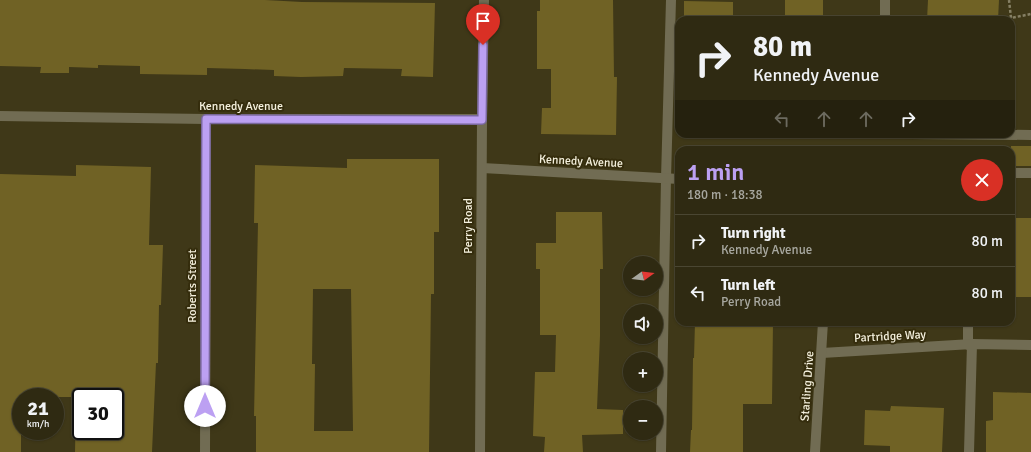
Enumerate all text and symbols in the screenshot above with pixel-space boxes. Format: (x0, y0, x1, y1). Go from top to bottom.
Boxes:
pin (466, 4, 500, 45)
icon: arrive (472, 10, 494, 32)
text: 80 m (753, 30, 812, 64)
icon: right (687, 32, 739, 84)
text: Kennedy Avenue (753, 64, 879, 86)
street label: Kennedy Avenue (199, 99, 283, 114)
icon: left (771, 108, 793, 130)
icon: ahead (813, 108, 835, 130)
icon: ahead (855, 108, 877, 130)
icon: right (897, 108, 919, 130)
street label: Kennedy Avenue (539, 152, 623, 171)
text: 1 min (687, 157, 744, 187)
button: close (961, 159, 1003, 201)
text: 180 m · 18:38 (687, 187, 763, 203)
street label: Perry Road (461, 198, 476, 254)
text: Turn right (721, 224, 786, 242)
icon: right (687, 230, 709, 252)
text: 80 m (972, 232, 1003, 250)
text: Kennedy Avenue (721, 242, 812, 258)
street label: Roberts Street (185, 249, 200, 323)
north arrow (623, 256, 663, 296)
map controls (623, 256, 663, 440)
text: Turn left (721, 276, 775, 294)
icon: left (687, 282, 709, 304)
text: 80 m (972, 284, 1003, 302)
text: Perry Road (721, 294, 781, 310)
button: sound (623, 304, 663, 344)
street label: Partridge Way (854, 327, 927, 346)
street label: Starling Drive (798, 350, 817, 422)
button: + (623, 352, 663, 392)
position arrow (184, 385, 226, 427)
speed limit sign: 30 (72, 388, 124, 440)
text: 21 (27, 396, 49, 421)
button: − (623, 400, 663, 440)
text: km/h (27, 418, 49, 430)

